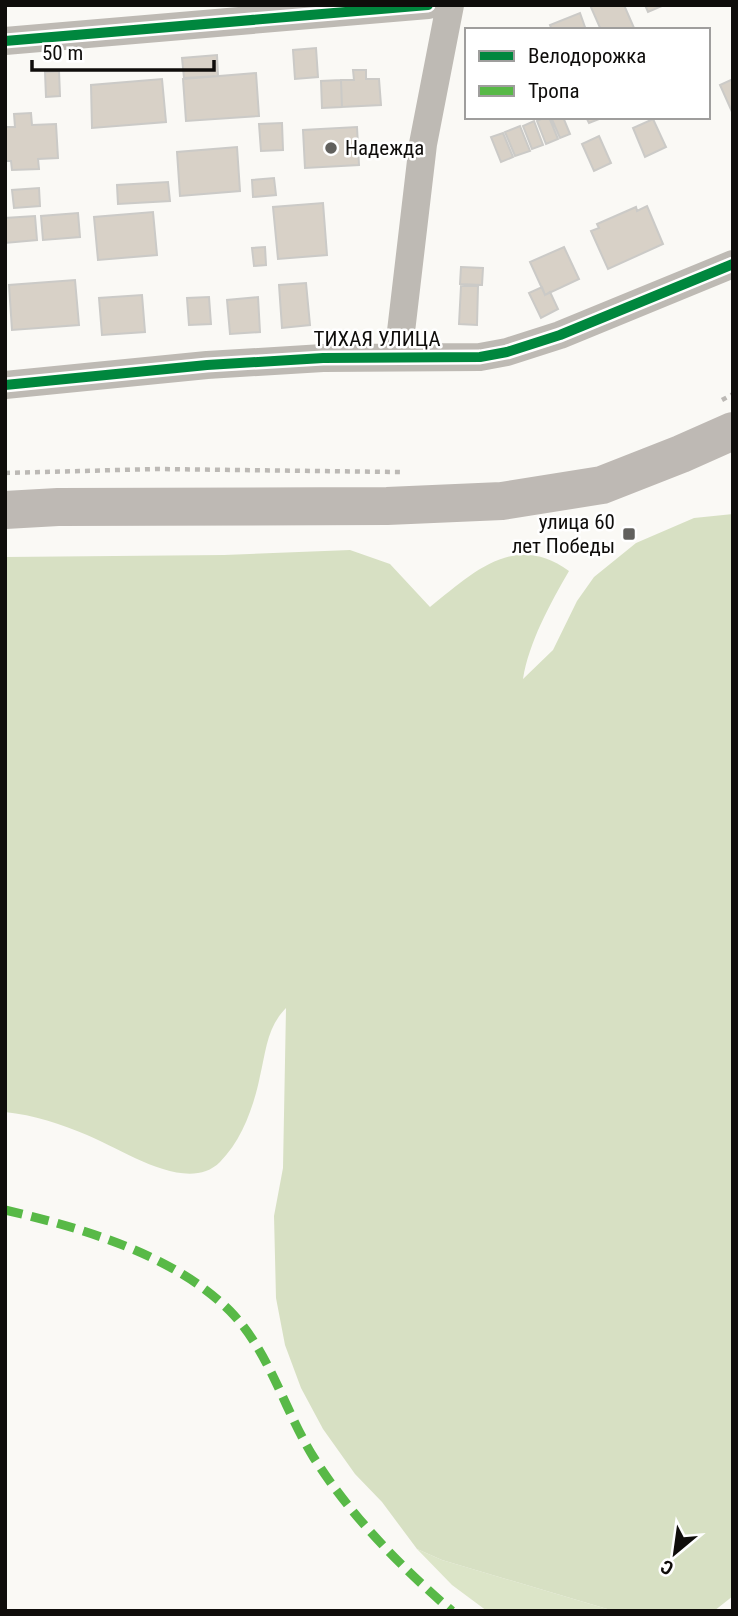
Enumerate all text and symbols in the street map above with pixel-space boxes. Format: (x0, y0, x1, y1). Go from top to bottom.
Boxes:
scale bar (32, 28, 214, 72)
legend (465, 28, 710, 119)
text: 50 m (42, 41, 83, 65)
text: Велодорожка (528, 44, 646, 68)
text: Тропа (528, 79, 579, 103)
place label: Надежда (345, 136, 424, 160)
marker: Надежда (323, 140, 339, 156)
street label: ТИХАЯ УЛИЦА (313, 327, 441, 351)
place label: улица 60 лет Победы (512, 510, 615, 558)
marker: улица 60 лет Победы (621, 526, 637, 542)
north arrow (640, 1518, 710, 1588)
text: С (657, 1555, 677, 1580)

